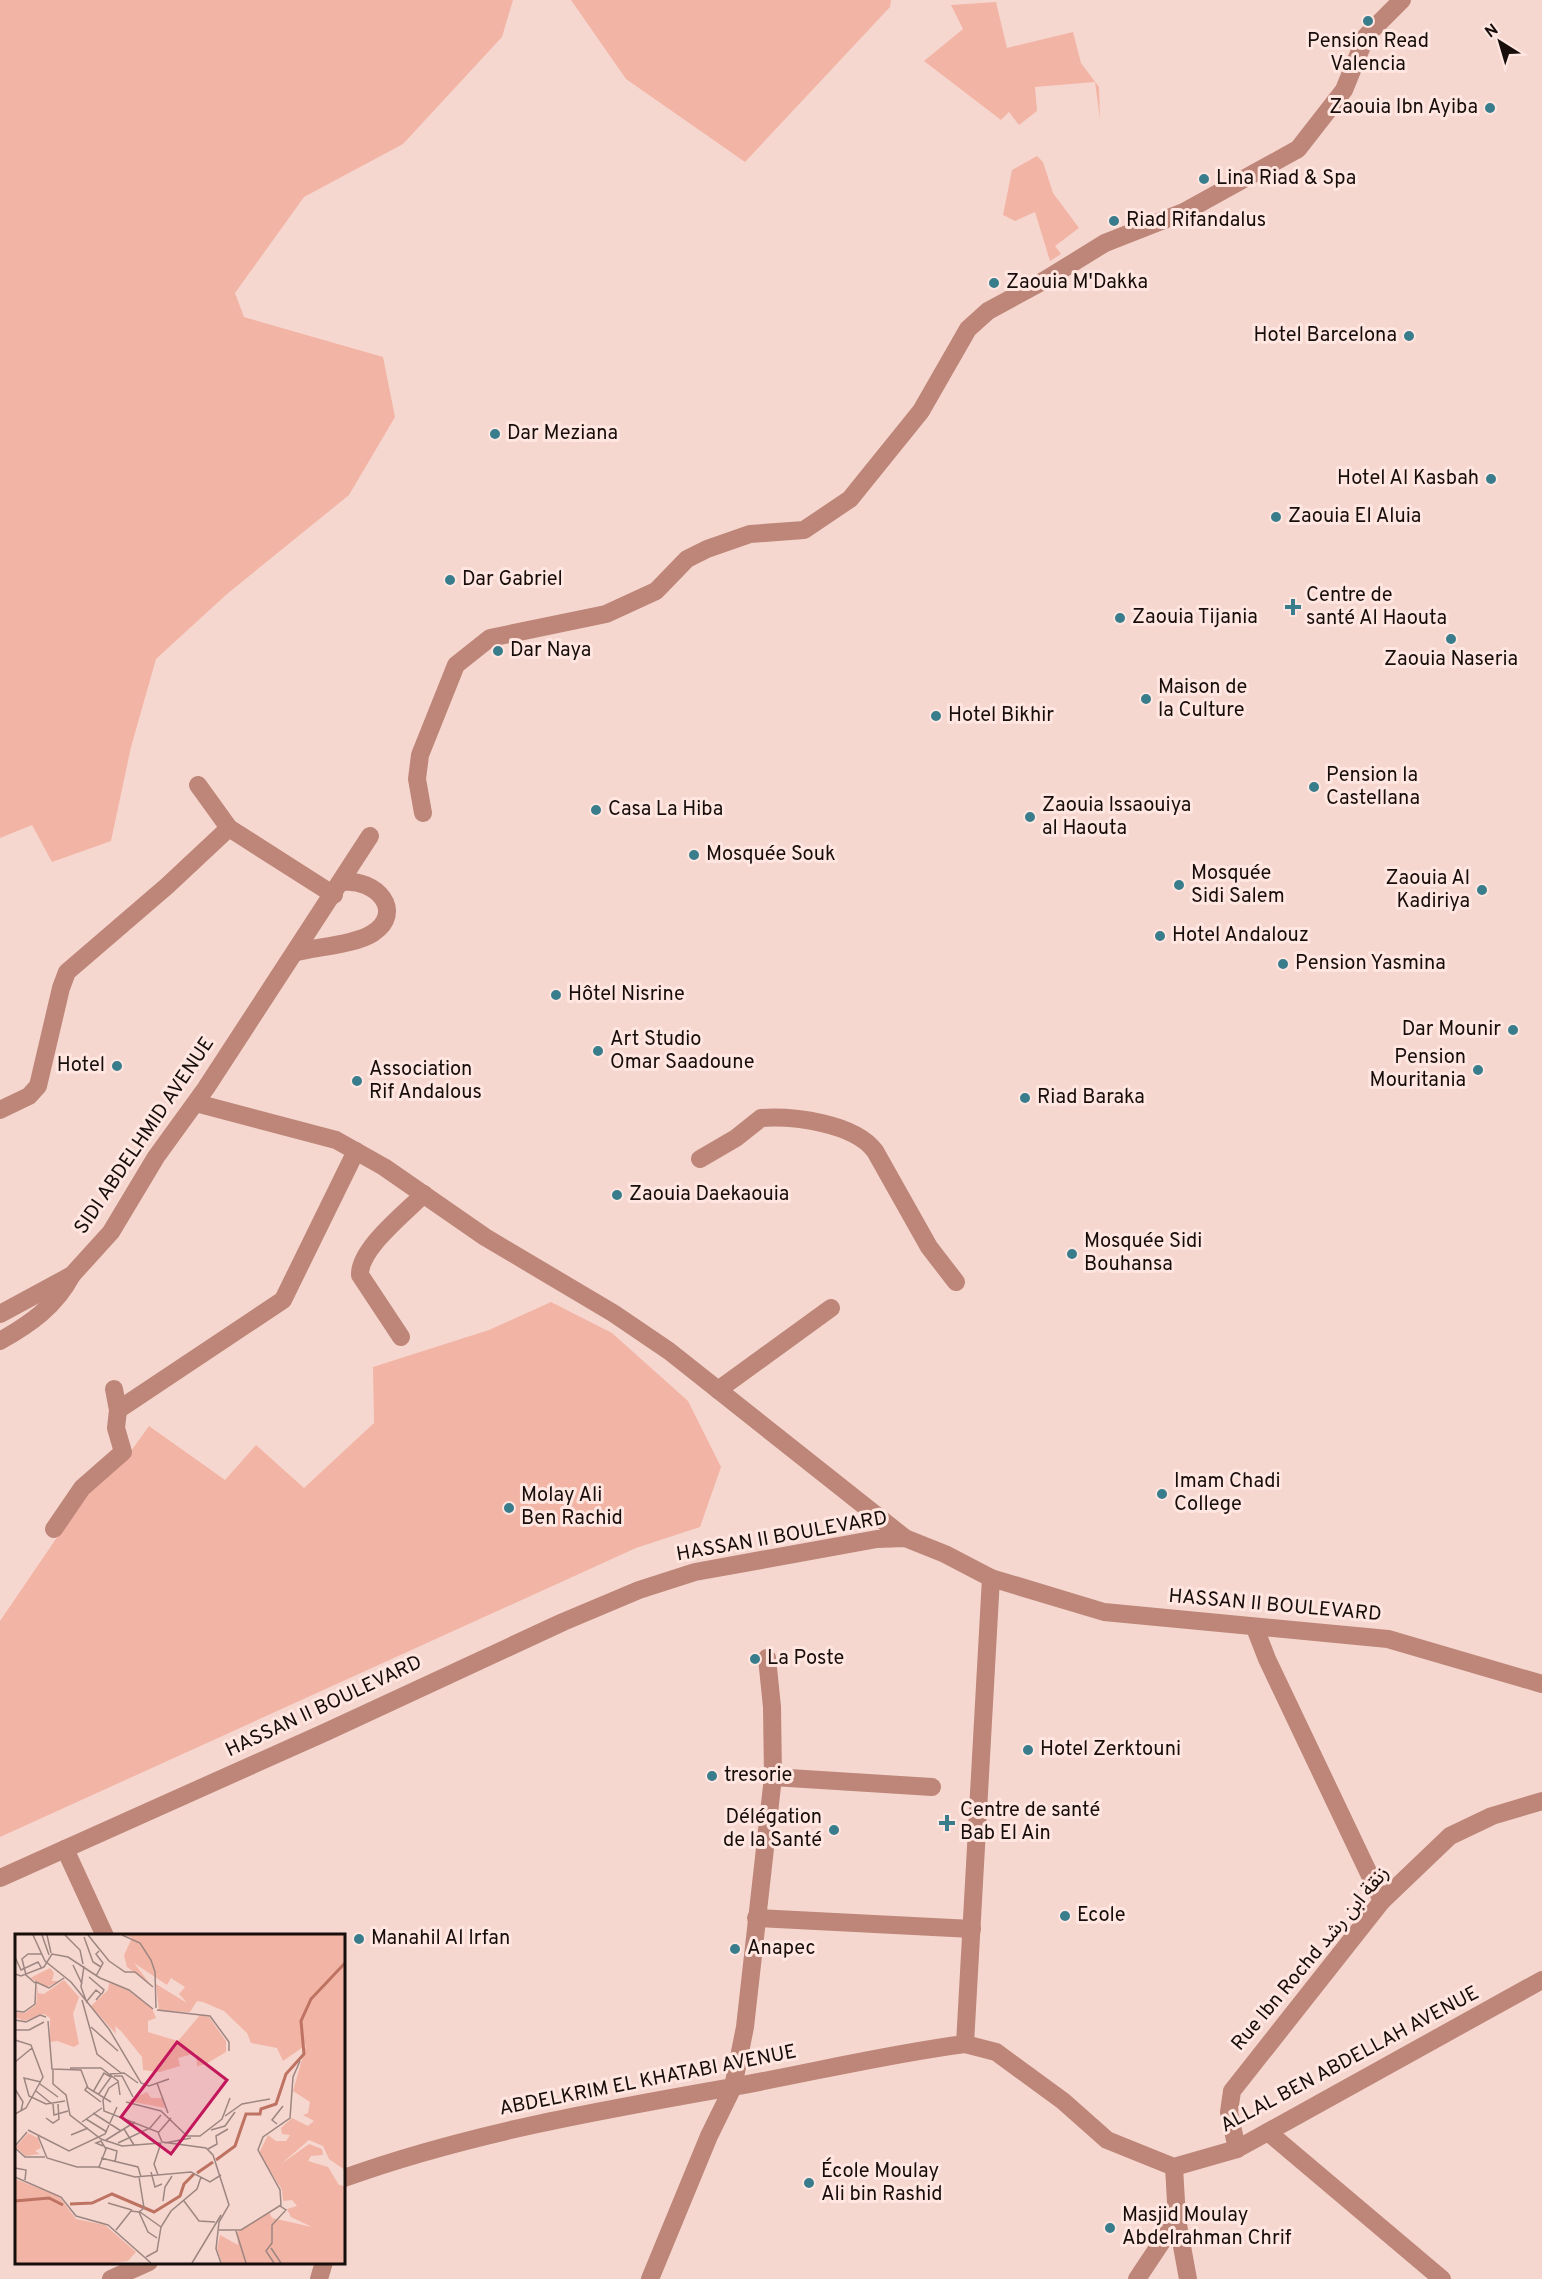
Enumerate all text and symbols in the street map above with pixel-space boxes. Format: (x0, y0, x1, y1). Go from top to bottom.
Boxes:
north arrow (1470, 12, 1530, 72)
marker: Pension Read Valencia (1361, 14, 1375, 28)
text: N (1482, 20, 1503, 43)
place label: Pension Read Valencia (1307, 29, 1429, 78)
place label: Zaouia Ibn Ayiba (1329, 95, 1478, 121)
marker: Zaouia Ibn Ayiba (1483, 101, 1497, 115)
place label: Lina Riad & Spa (1216, 166, 1356, 192)
marker: Lina Riad & Spa (1197, 172, 1211, 186)
place label: Riad Rifandalus (1126, 208, 1266, 234)
marker: Riad Rifandalus (1107, 214, 1121, 228)
place label: Zaouia M'Dakka (1006, 270, 1148, 296)
marker: Zaouia M'Dakka (987, 276, 1001, 290)
place label: Hotel Barcelona (1253, 323, 1397, 349)
marker: Hotel Barcelona (1402, 329, 1416, 343)
place label: Dar Meziana (507, 421, 618, 447)
marker: Dar Meziana (488, 427, 502, 441)
place label: Hotel Al Kasbah (1337, 466, 1479, 492)
marker: Hotel Al Kasbah (1484, 472, 1498, 486)
place label: Zaouia El Aluia (1288, 504, 1421, 530)
marker: Zaouia El Aluia (1269, 510, 1283, 524)
place label: Dar Gabriel (462, 567, 563, 593)
marker: Dar Gabriel (443, 573, 457, 587)
place label: Centre de santé Al Haouta (1306, 583, 1447, 632)
marker: Centre de santé Al Haouta (1284, 598, 1302, 616)
place label: Zaouia Tijania (1132, 605, 1258, 631)
marker: Zaouia Tijania (1113, 611, 1127, 625)
marker: Zaouia Naseria (1444, 632, 1458, 646)
place label: Dar Naya (510, 638, 591, 664)
marker: Dar Naya (491, 644, 505, 658)
place label: Zaouia Naseria (1384, 647, 1518, 673)
place label: Maison de la Culture (1158, 675, 1247, 724)
marker: Maison de la Culture (1139, 692, 1153, 706)
place label: Hotel Bikhir (948, 703, 1054, 729)
marker: Hotel Bikhir (929, 709, 943, 723)
place label: Pension la Castellana (1326, 763, 1420, 812)
marker: Pension la Castellana (1307, 780, 1321, 794)
place label: Zaouia Issaouiya al Haouta (1042, 793, 1191, 842)
place label: Casa La Hiba (608, 797, 723, 823)
marker: Casa La Hiba (589, 803, 603, 817)
marker: Zaouia Issaouiya al Haouta (1023, 810, 1037, 824)
place label: Mosquée Souk (706, 842, 836, 868)
marker: Mosquée Souk (687, 848, 701, 862)
place label: Mosquée Sidi Salem (1191, 861, 1285, 910)
place label: Zaouia Al Kadiriya (1385, 866, 1470, 915)
marker: Mosquée Sidi Salem (1172, 878, 1186, 892)
marker: Zaouia Al Kadiriya (1475, 883, 1489, 897)
place label: Hotel Andalouz (1172, 923, 1309, 949)
marker: Hotel Andalouz (1153, 929, 1167, 943)
place label: Pension Yasmina (1295, 951, 1446, 977)
marker: Pension Yasmina (1276, 957, 1290, 971)
place label: Hôtel Nisrine (568, 982, 685, 1008)
marker: Hôtel Nisrine (549, 988, 563, 1002)
place label: Dar Mounir (1402, 1017, 1501, 1043)
marker: Dar Mounir (1506, 1023, 1520, 1037)
place label: Art Studio Omar Saadoune (610, 1027, 755, 1076)
street label: SIDI ABDELHMID AVENUE (69, 1032, 221, 1240)
marker: Art Studio Omar Saadoune (591, 1044, 605, 1058)
place label: Pension Mouritania (1370, 1045, 1466, 1094)
place label: Hotel (57, 1053, 105, 1079)
place label: Association Rif Andalous (369, 1057, 482, 1106)
marker: Hotel (110, 1059, 124, 1073)
marker: Pension Mouritania (1471, 1063, 1485, 1077)
marker: Association Rif Andalous (350, 1074, 364, 1088)
place label: Riad Baraka (1037, 1085, 1145, 1111)
marker: Riad Baraka (1018, 1091, 1032, 1105)
place label: Zaouia Daekaouia (629, 1182, 789, 1208)
marker: Zaouia Daekaouia (610, 1188, 624, 1202)
place label: Mosquée Sidi Bouhansa (1084, 1229, 1202, 1278)
marker: Mosquée Sidi Bouhansa (1065, 1247, 1079, 1261)
place label: Imam Chadi College (1174, 1469, 1281, 1518)
place label: Molay Ali Ben Rachid (521, 1483, 623, 1532)
marker: Imam Chadi College (1155, 1487, 1169, 1501)
marker: Molay Ali Ben Rachid (502, 1501, 516, 1515)
street label: HASSAN II BOULEVARD (674, 1506, 890, 1568)
street label: HASSAN II BOULEVARD (1167, 1584, 1383, 1628)
place label: La Poste (767, 1646, 844, 1672)
street label: HASSAN II BOULEVARD (222, 1650, 426, 1764)
marker: La Poste (748, 1652, 762, 1666)
place label: Hotel Zerktouni (1040, 1737, 1181, 1763)
marker: Hotel Zerktouni (1021, 1743, 1035, 1757)
place label: tresorie (724, 1763, 792, 1789)
marker: tresorie (705, 1769, 719, 1783)
place label: Centre de santé Bab El Ain (960, 1798, 1100, 1847)
place label: Délégation de la Santé (723, 1805, 822, 1854)
marker: Centre de santé Bab El Ain (938, 1814, 956, 1832)
marker: Délégation de la Santé (827, 1823, 841, 1837)
street label: Rue Ibn Rochd زنقة ابن رشد (1226, 1861, 1396, 2057)
place label: Ecole (1077, 1903, 1126, 1929)
marker: Ecole (1058, 1909, 1072, 1923)
place label: Manahil Al Irfan (371, 1926, 510, 1952)
marker: Manahil Al Irfan (352, 1932, 366, 1946)
inset map (15, 1934, 345, 2264)
place label: Anapec (747, 1936, 815, 1962)
marker: Anapec (728, 1942, 742, 1956)
street label: ALLAL BEN ABDELLAH AVENUE (1216, 1981, 1484, 2139)
street label: ABDELKRIM EL KHATABI AVENUE (497, 2039, 799, 2123)
place label: École Moulay Ali bin Rashid (821, 2157, 942, 2208)
marker: École Moulay Ali bin Rashid (802, 2176, 816, 2190)
place label: Masjid Moulay Abdelrahman Chrif (1122, 2203, 1292, 2252)
marker: Masjid Moulay Abdelrahman Chrif (1103, 2221, 1117, 2235)

